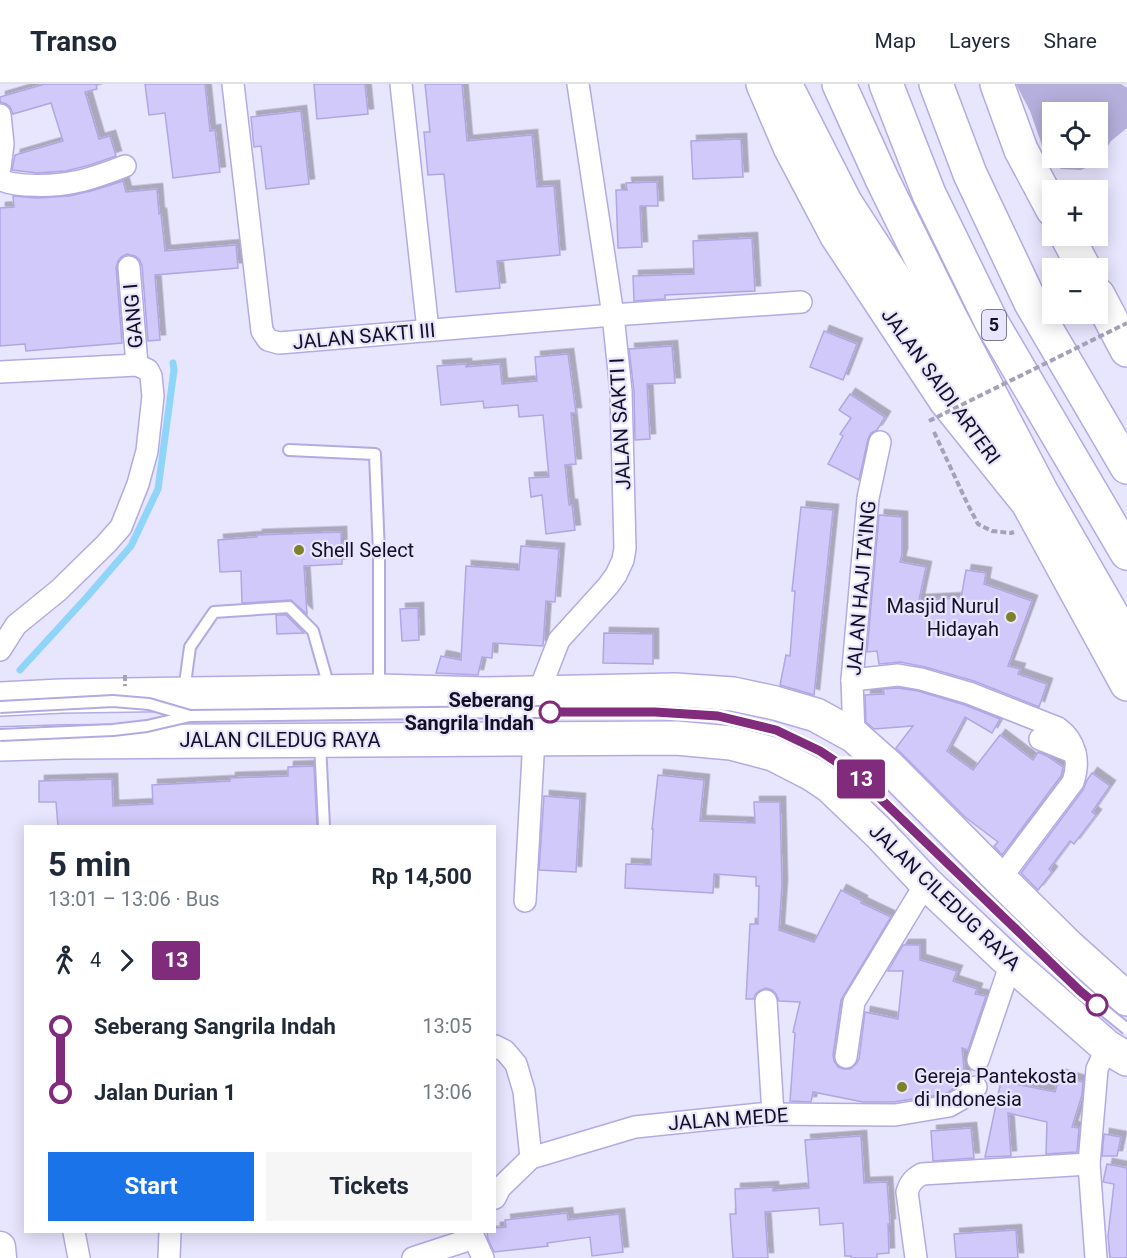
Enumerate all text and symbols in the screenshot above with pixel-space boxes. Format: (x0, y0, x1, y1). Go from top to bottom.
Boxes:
text: Transo (30, 25, 117, 58)
text: Map (874, 29, 916, 53)
text: Layers (949, 29, 1010, 53)
text: Share (1043, 29, 1097, 53)
map controls (1042, 102, 1108, 324)
button: locate (1042, 102, 1108, 168)
button: + (1042, 180, 1108, 246)
button: − (1042, 258, 1108, 324)
street label: GANG I (118, 283, 148, 349)
street label: JALAN SAIDI ARTERI (876, 303, 1006, 469)
road number: 5 (982, 310, 1006, 340)
street label: JALAN SAKTI III (292, 318, 436, 354)
street label: JALAN SAKTI I (605, 357, 635, 491)
street label: JALAN HAJI TA'ING (841, 500, 881, 676)
place label: Shell Select (311, 538, 414, 562)
marker: Shell Select (292, 543, 306, 557)
place label: Masjid Nurul Hidayah (886, 594, 999, 641)
marker: Masjid Nurul Hidayah (1004, 610, 1018, 624)
place label: Seberang Sangrila Indah (405, 688, 534, 735)
marker: Seberang Sangrila Indah (539, 701, 561, 723)
street label: JALAN CILEDUG RAYA (180, 728, 380, 752)
line badge: 13 (834, 760, 888, 798)
text: 13 (849, 767, 873, 791)
street label: JALAN CILEDUG RAYA (864, 819, 1026, 975)
text: 5 min (48, 845, 131, 884)
text: Rp 14,500 (372, 864, 472, 889)
text: 13:01 – 13:06 · Bus (48, 887, 220, 911)
icon: walk (48, 944, 81, 977)
icon: forward (110, 944, 143, 977)
text: 4 (90, 948, 101, 972)
text: 13 (164, 948, 188, 972)
unlabelled marker (1086, 994, 1108, 1016)
text: Seberang Sangrila Indah (94, 1014, 336, 1039)
text: 13:05 (422, 1014, 472, 1038)
place label: Gereja Pantekosta di Indonesia (914, 1064, 1077, 1111)
text: Jalan Durian 1 (94, 1080, 236, 1105)
text: 13:06 (422, 1080, 472, 1104)
marker: Gereja Pantekosta di Indonesia (895, 1080, 909, 1094)
street label: JALAN MEDE (667, 1103, 789, 1135)
button: Start (48, 1152, 254, 1221)
button: Tickets (266, 1152, 472, 1221)

